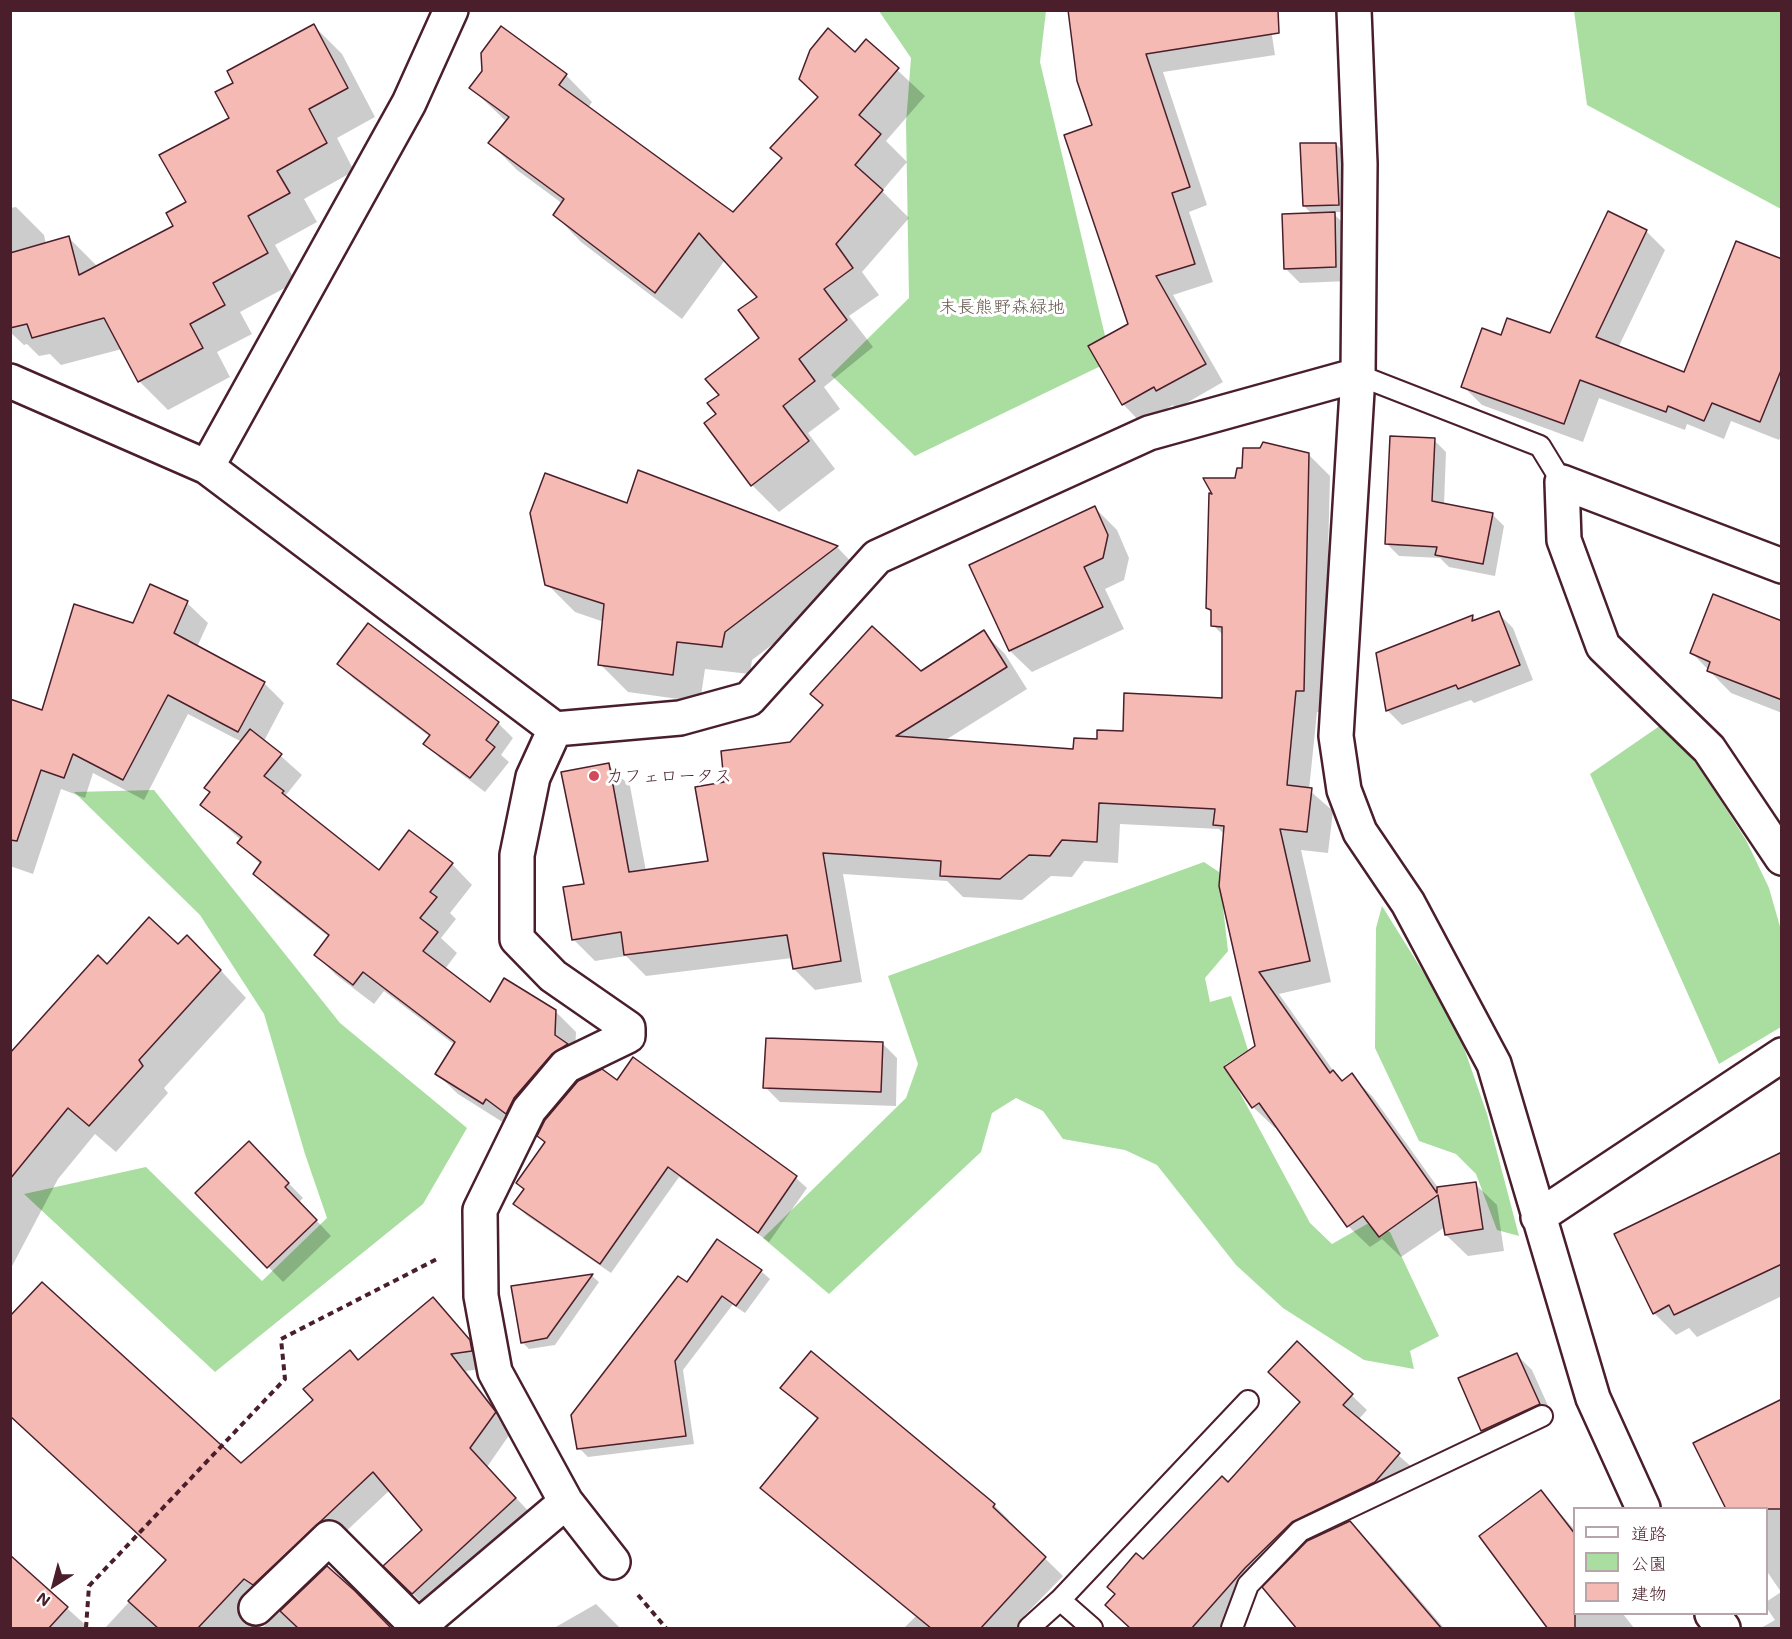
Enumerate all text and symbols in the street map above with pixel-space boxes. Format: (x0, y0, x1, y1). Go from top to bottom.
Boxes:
park label: 末長熊野森緑地 (939, 296, 1065, 318)
place label: カフェロータス (606, 765, 732, 787)
marker: カフェロータス (587, 769, 601, 783)
legend (1573, 1507, 1768, 1615)
text: 道路 (1631, 1521, 1667, 1545)
text: 公園 (1631, 1551, 1667, 1575)
north arrow (24, 1555, 84, 1615)
text: 建物 (1631, 1581, 1667, 1605)
text: N (32, 1588, 54, 1612)

